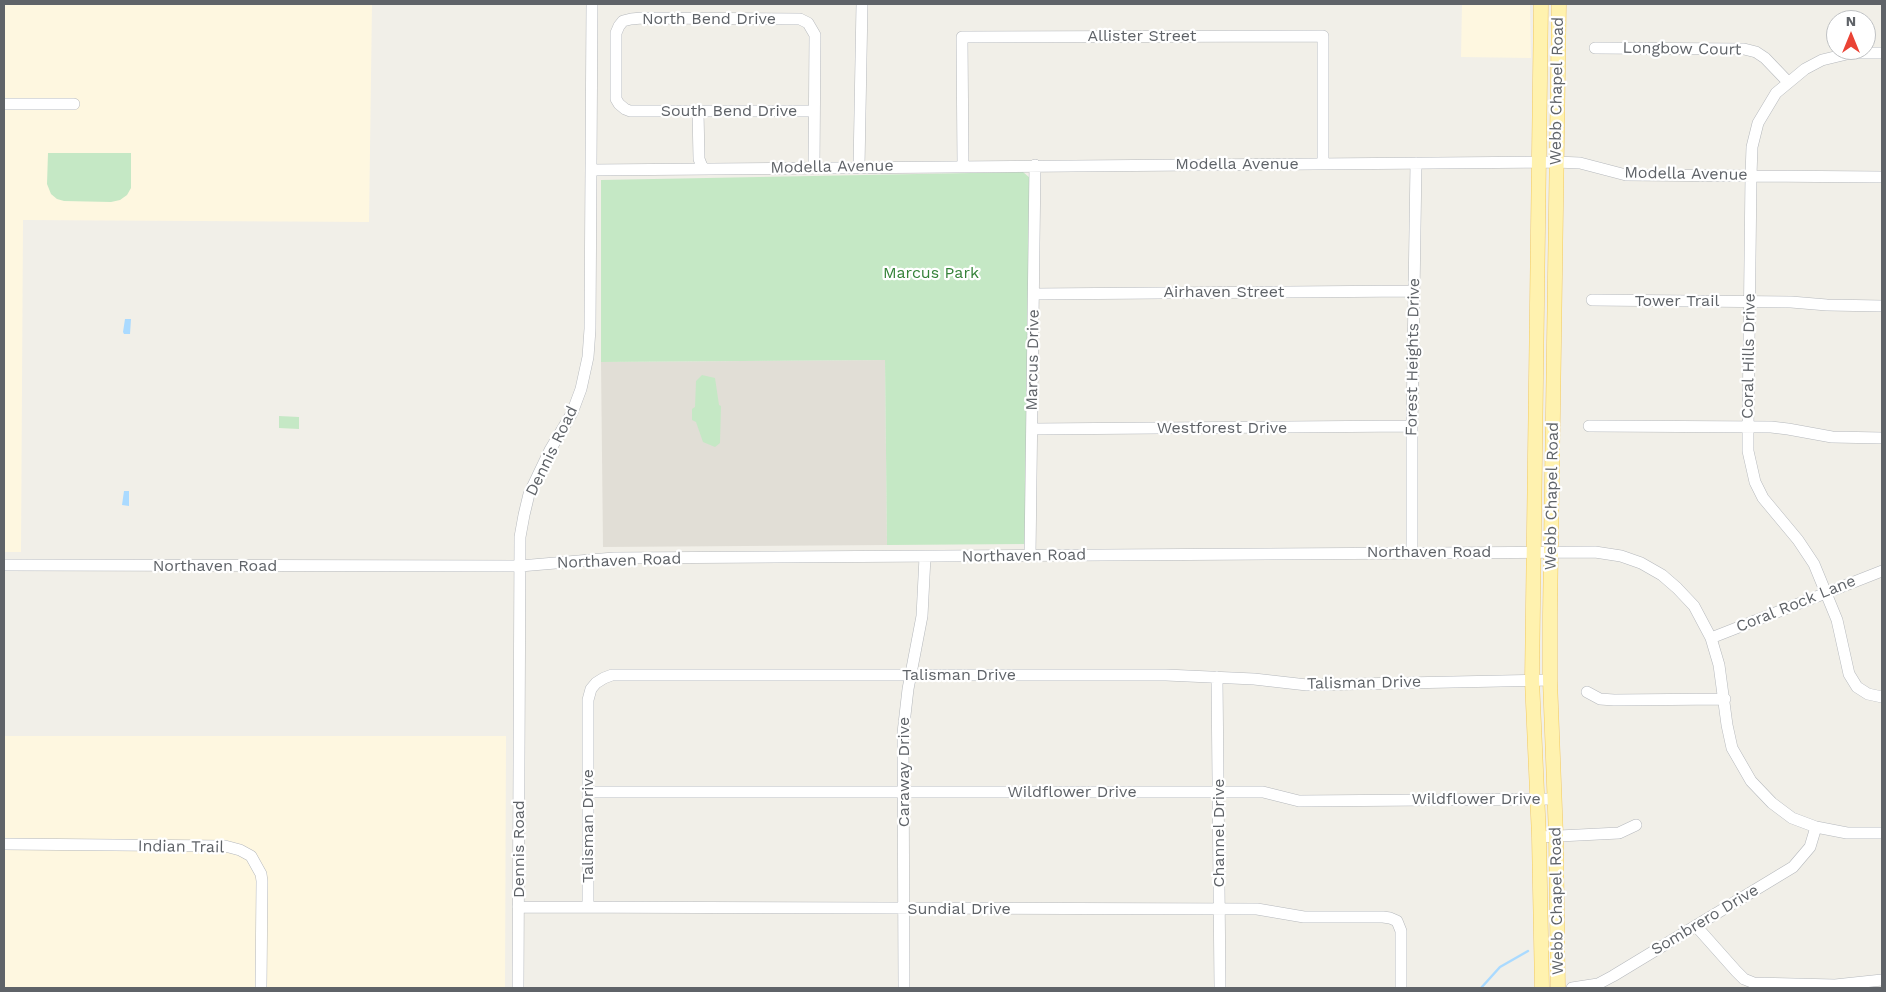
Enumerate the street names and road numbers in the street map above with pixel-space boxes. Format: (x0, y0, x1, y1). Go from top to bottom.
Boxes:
street label: North Bend Drive (642, 9, 776, 29)
street label: Webb Chapel Road (1546, 17, 1568, 165)
street label: Allister Street (1087, 26, 1197, 46)
street label: Longbow Court (1622, 38, 1742, 60)
street label: South Bend Drive (661, 101, 797, 121)
street label: Modella Avenue (1175, 154, 1299, 174)
street label: Modella Avenue (770, 156, 894, 178)
street label: Modella Avenue (1624, 163, 1748, 185)
street label: Forest Heights Drive (1402, 278, 1424, 436)
street label: Airhaven Street (1163, 282, 1285, 302)
street label: Tower Trail (1635, 291, 1719, 311)
street label: Coral Hills Drive (1738, 293, 1760, 419)
street label: Marcus Drive (1023, 309, 1043, 411)
street label: Dennis Road (522, 403, 582, 499)
street label: Westforest Drive (1157, 418, 1287, 438)
street label: Webb Chapel Road (1541, 422, 1563, 570)
street label: Northaven Road (1367, 542, 1491, 562)
street label: Northaven Road (962, 545, 1086, 567)
street label: Northaven Road (556, 549, 682, 573)
street label: Northaven Road (153, 556, 277, 576)
street label: Coral Rock Lane (1733, 571, 1859, 637)
street label: Talisman Drive (902, 665, 1016, 685)
street label: Talisman Drive (1307, 672, 1421, 694)
street label: Caraway Drive (894, 717, 914, 827)
street label: Talisman Drive (578, 769, 598, 883)
street label: Channel Drive (1209, 778, 1229, 888)
street label: Wildflower Drive (1007, 782, 1137, 802)
street label: Wildflower Drive (1411, 789, 1541, 809)
street label: Dennis Road (509, 800, 529, 898)
street label: Webb Chapel Road (1546, 827, 1568, 975)
street label: Indian Trail (138, 837, 224, 857)
street label: Sombrero Drive (1648, 880, 1762, 960)
street label: Sundial Drive (907, 899, 1011, 919)

